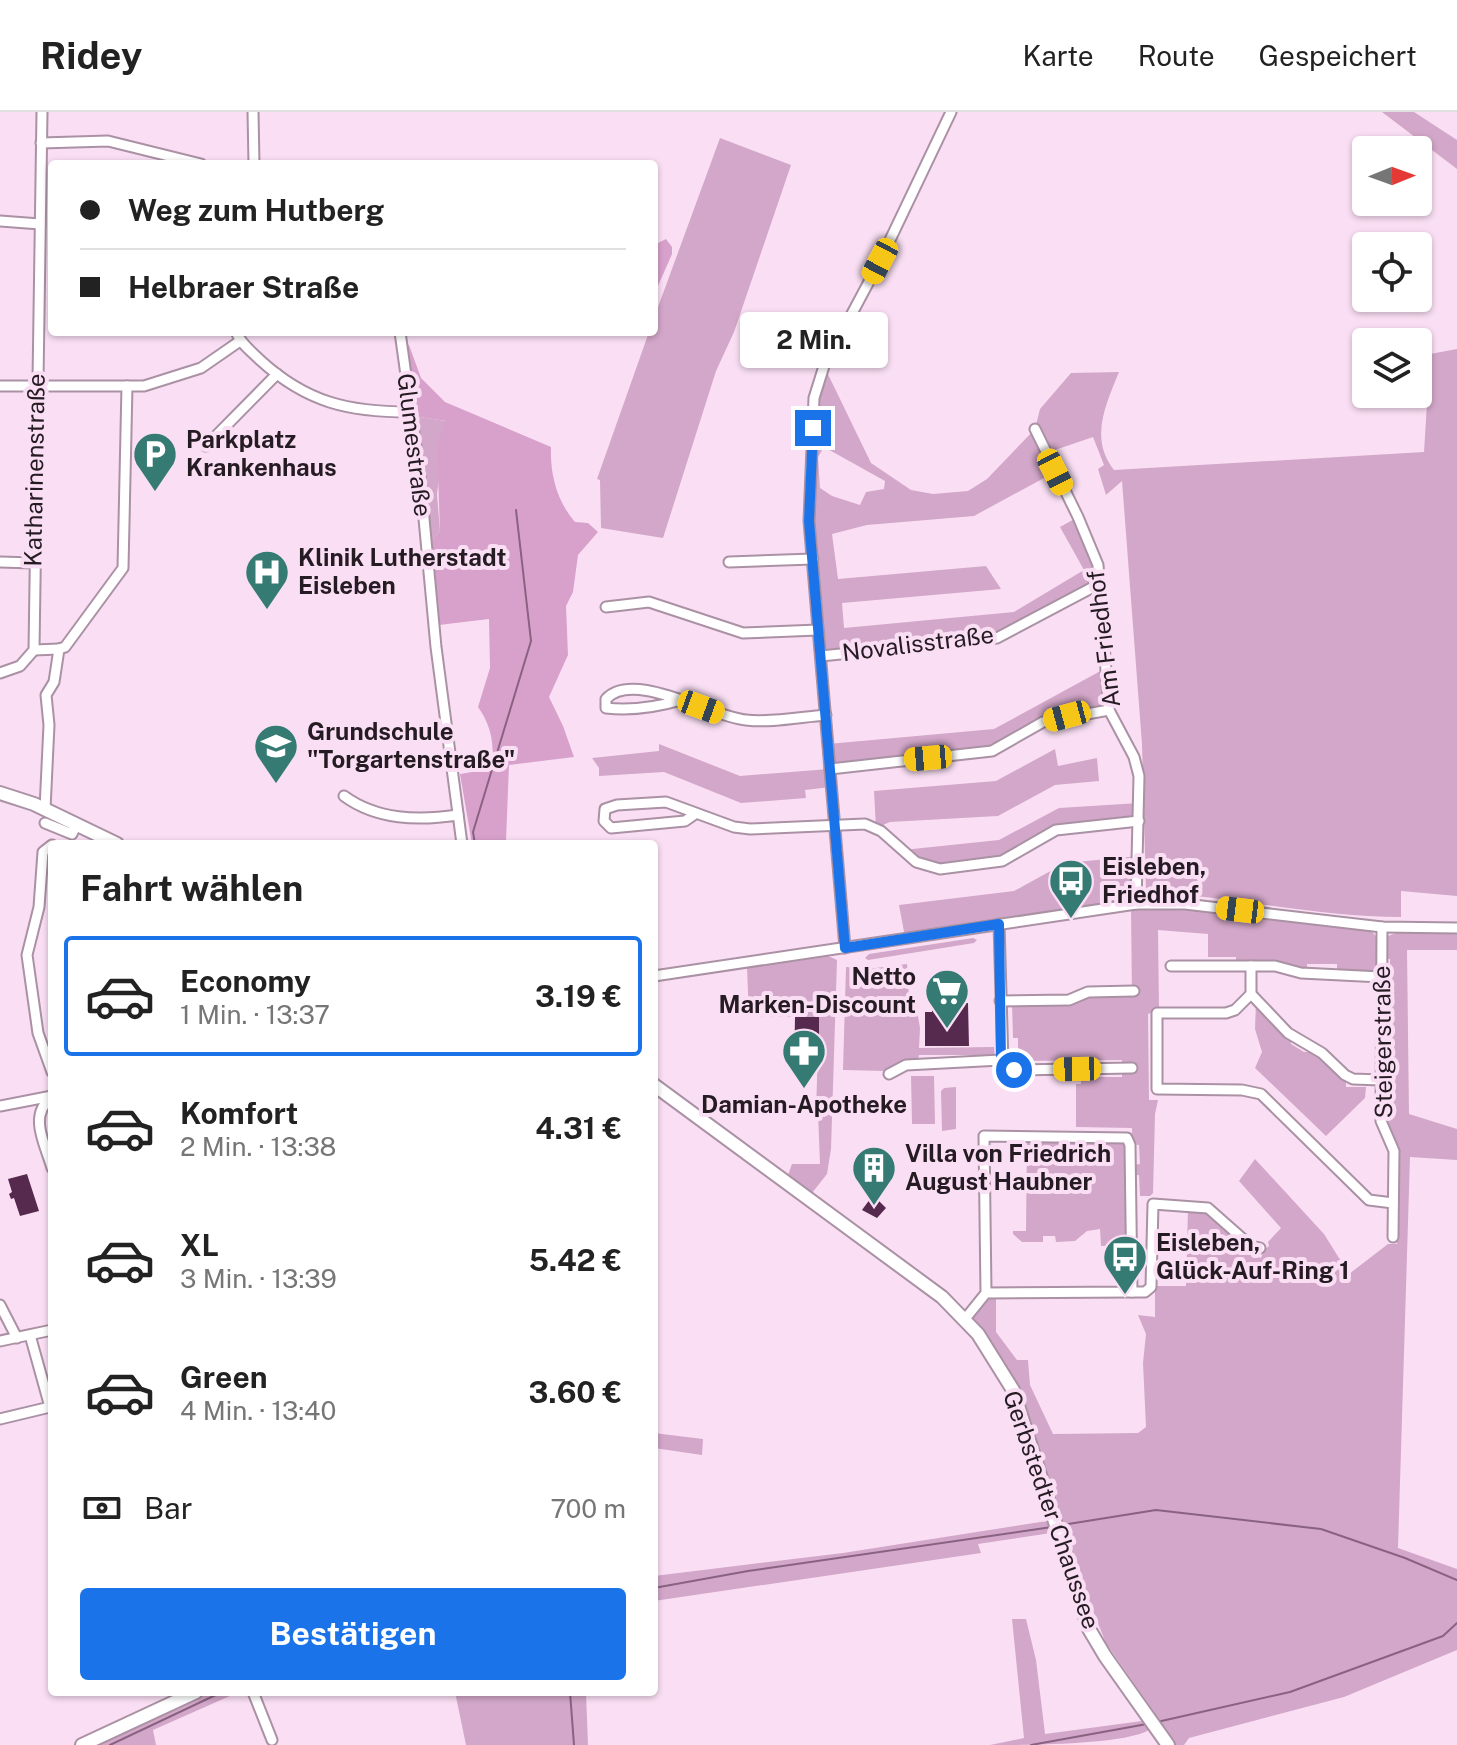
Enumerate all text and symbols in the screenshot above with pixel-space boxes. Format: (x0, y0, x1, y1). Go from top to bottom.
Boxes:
text: Ridey (40, 33, 142, 78)
text: Karte (1022, 39, 1094, 72)
text: Route (1138, 39, 1215, 72)
text: Gespeichert (1259, 39, 1417, 72)
north arrow (1352, 136, 1432, 216)
map controls (1352, 136, 1432, 408)
text: Weg zum Hutberg (128, 192, 384, 228)
button: locate (1352, 232, 1432, 312)
car (858, 234, 902, 288)
text: Helbraer Straße (128, 269, 359, 305)
callout: 2 Min. (739, 312, 887, 368)
text: 2 Min. (776, 324, 852, 355)
button: layers (1352, 328, 1432, 408)
street label: Glumestraße (392, 372, 438, 518)
street label: Katharinenstraße (18, 373, 50, 567)
route end (795, 410, 831, 446)
place label: Parkplatz Krankenhaus (186, 425, 337, 481)
parking icon: Parkplatz Krankenhaus (131, 430, 179, 493)
car (1033, 445, 1077, 499)
place label: Klinik Lutherstadt Eisleben (298, 543, 507, 599)
hospital icon: Klinik Lutherstadt Eisleben (243, 548, 291, 611)
street label: Am Friedhof (1081, 569, 1125, 709)
street label: Novalisstraße (840, 620, 995, 666)
car (674, 688, 728, 726)
car (1041, 698, 1093, 734)
place label: Grundschule "Torgartenstraße" (307, 717, 515, 773)
school or university icon: Grundschule "Torgartenstraße" (252, 722, 300, 785)
car (903, 744, 953, 772)
place label: Eisleben, Friedhof (1102, 852, 1206, 908)
bus stop icon: Eisleben, Friedhof (1047, 857, 1095, 920)
text: Fahrt wählen (80, 867, 303, 909)
car (1215, 895, 1265, 925)
icon: car (84, 960, 156, 1032)
place label: Netto Marken-Discount (718, 962, 916, 1018)
text: Economy (180, 963, 311, 999)
street label: Steigerstraße (1367, 965, 1397, 1119)
supermarket icon: Netto Marken-Discount (923, 967, 971, 1030)
text: 3.19 € (535, 978, 622, 1014)
text: 1 Min. · 13:37 (180, 999, 330, 1030)
pharmacy icon: Damian-Apotheke (780, 1027, 828, 1090)
route start (996, 1052, 1032, 1088)
car (1053, 1057, 1101, 1081)
place label: Damian-Apotheke (701, 1090, 907, 1118)
icon: car (84, 1092, 156, 1164)
text: Komfort (180, 1095, 298, 1131)
text: 4.31 € (535, 1110, 622, 1146)
text: 2 Min. · 13:38 (180, 1131, 336, 1162)
place label: Villa von Friedrich August Haubner (905, 1139, 1111, 1195)
building icon: Villa von Friedrich August Haubner (850, 1144, 898, 1207)
icon: car (84, 1224, 156, 1296)
text: XL (180, 1227, 219, 1263)
place label: Eisleben, Glück-Auf-Ring 1 (1156, 1228, 1349, 1284)
bus stop icon: Eisleben, Glück-Auf-Ring 1 (1101, 1233, 1149, 1296)
text: 5.42 € (529, 1242, 622, 1278)
text: 3 Min. · 13:39 (180, 1263, 337, 1294)
icon: car (84, 1356, 156, 1428)
text: Green (180, 1359, 267, 1395)
text: 3.60 € (529, 1374, 622, 1410)
street label: Gerbstedter Chaussee (998, 1387, 1106, 1633)
text: 4 Min. · 13:40 (180, 1395, 336, 1426)
icon: cash (80, 1486, 124, 1530)
text: Bar (144, 1490, 192, 1526)
text: 700 m (550, 1493, 626, 1524)
button: Bestätigen (80, 1588, 626, 1680)

